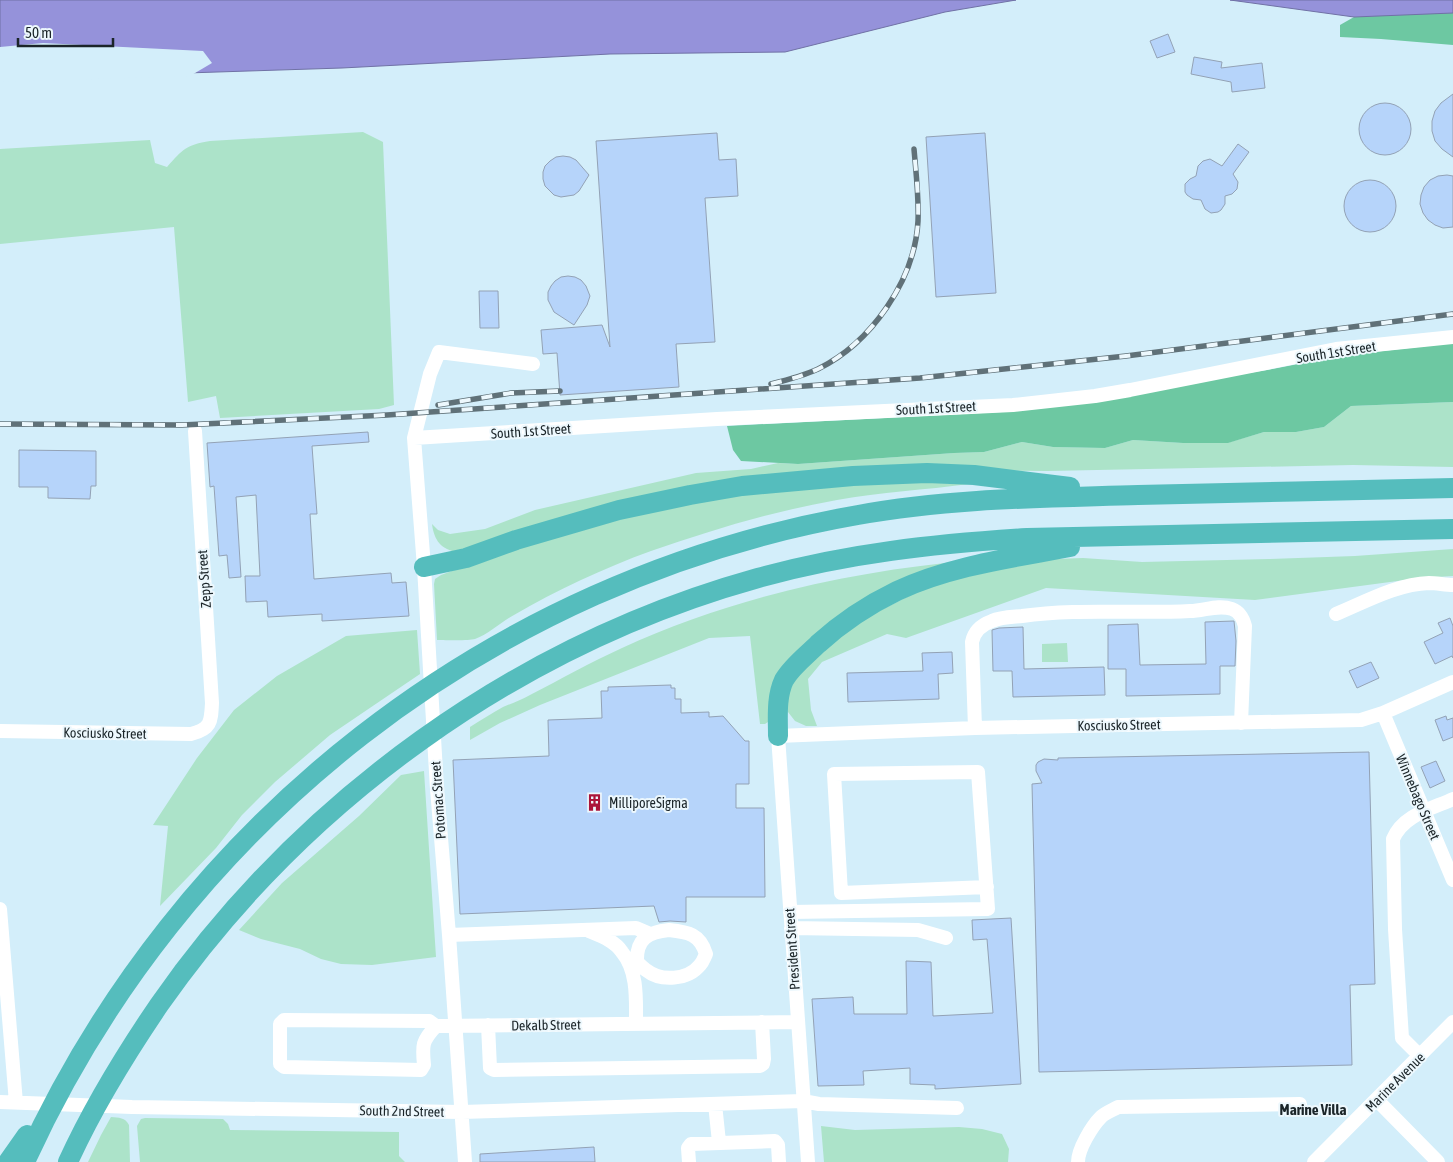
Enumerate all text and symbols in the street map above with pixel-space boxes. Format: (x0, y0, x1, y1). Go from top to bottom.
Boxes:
scale bar (18, 15, 112, 47)
text: 50 m (25, 24, 52, 41)
street label: South 1st Street (1295, 338, 1377, 366)
street label: South 1st Street (896, 398, 976, 418)
street label: South 1st Street (490, 420, 572, 442)
street label: Zepp Street (194, 549, 214, 609)
street label: Kosciusko Street (1077, 716, 1161, 734)
street label: Kosciusko Street (63, 724, 147, 742)
street label: Winnebago Street (1393, 752, 1443, 842)
street label: Potomac Street (427, 760, 449, 840)
building icon: MilliporeSigma (585, 793, 605, 813)
place label: MilliporeSigma (609, 795, 688, 811)
street label: President Street (781, 908, 803, 990)
street label: Dekalb Street (511, 1016, 581, 1034)
street label: Marine Avenue (1362, 1049, 1428, 1115)
district label: Marine Villa (1280, 1101, 1346, 1118)
street label: South 2nd Street (360, 1102, 444, 1120)

